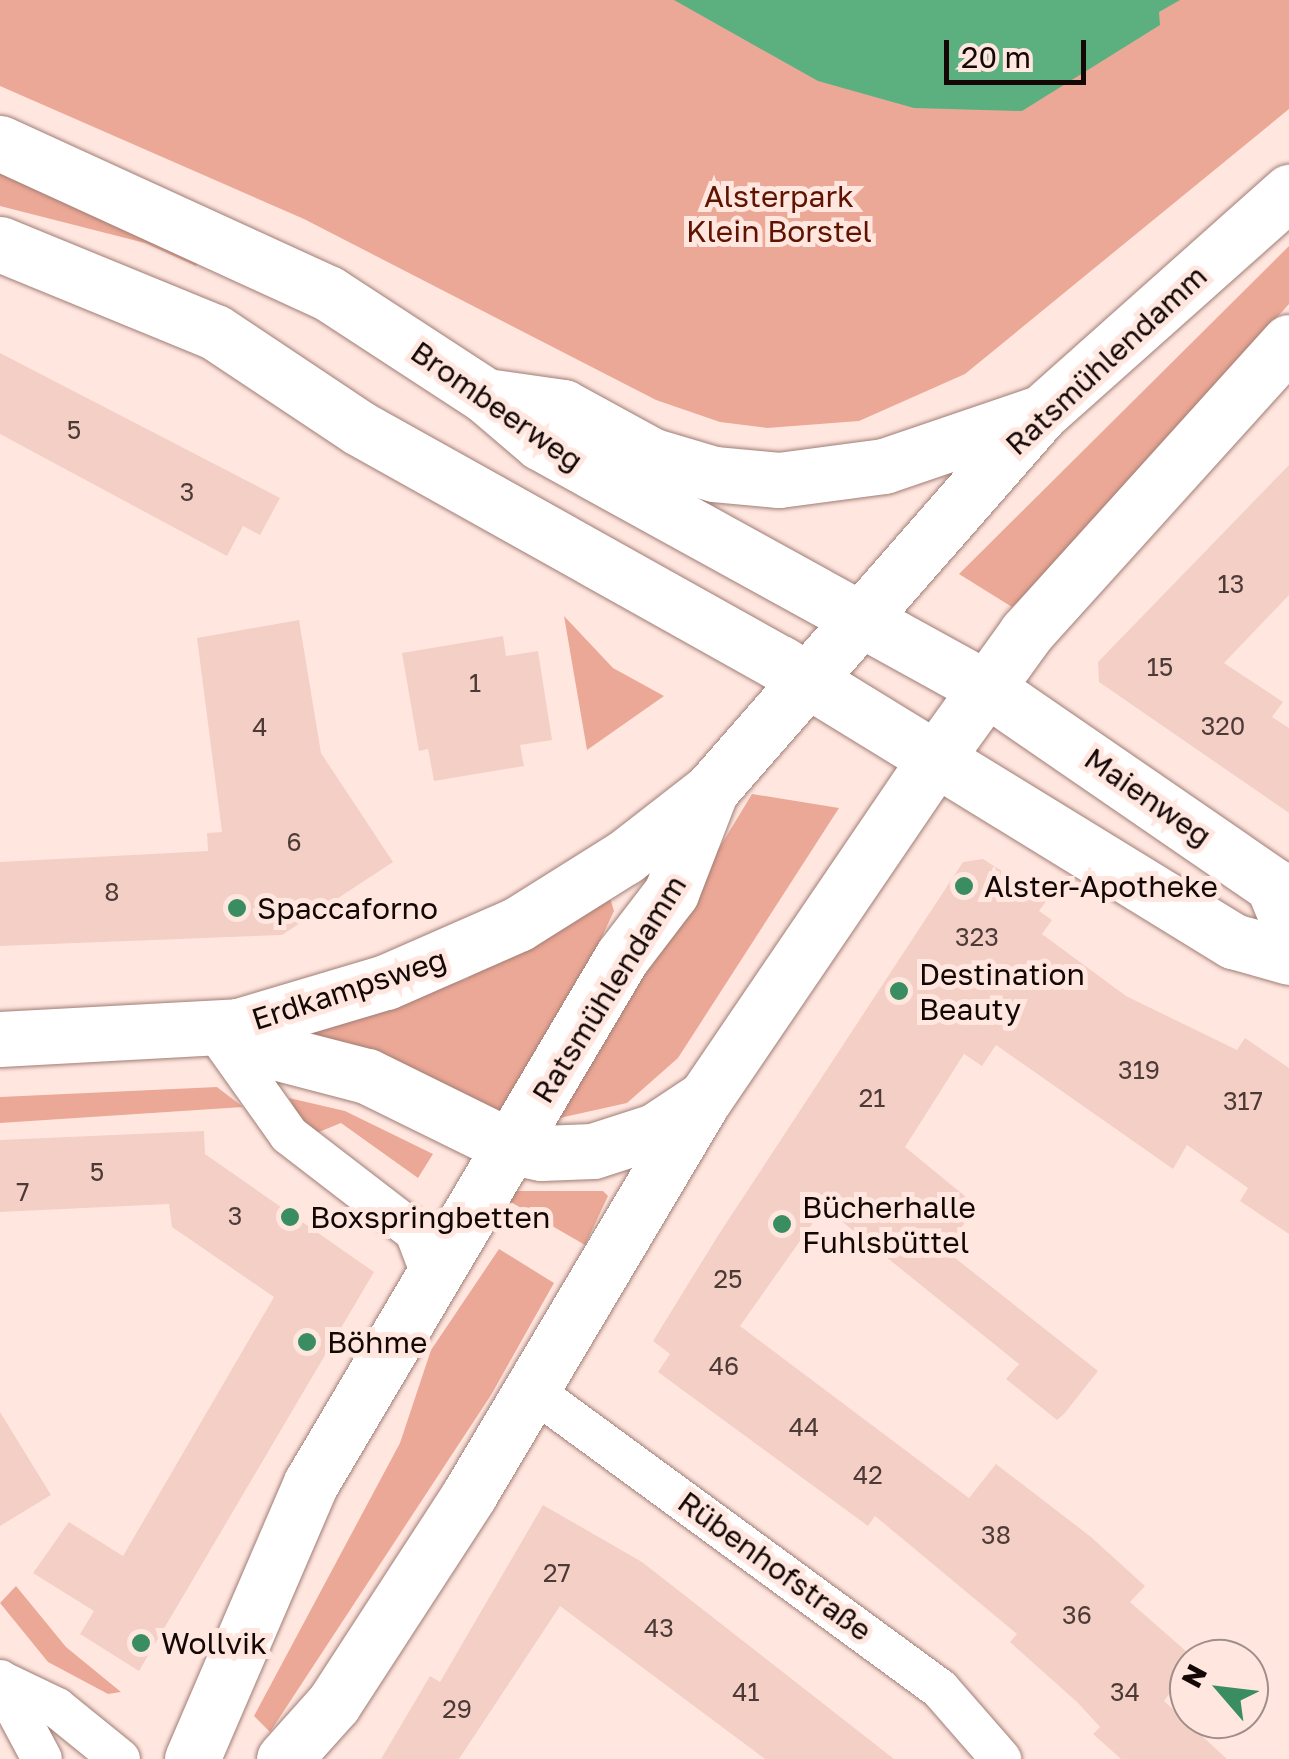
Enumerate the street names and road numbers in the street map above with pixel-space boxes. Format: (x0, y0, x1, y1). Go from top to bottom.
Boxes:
street label: Ratsmühlendamm (998, 258, 1214, 462)
street label: Brombeerweg (404, 333, 590, 479)
street label: Maienweg (1078, 740, 1218, 854)
street label: Ratsmühlendamm (524, 869, 694, 1109)
street label: Erdkampsweg (247, 941, 451, 1037)
street label: Rübenhofstraße (671, 1484, 879, 1648)

